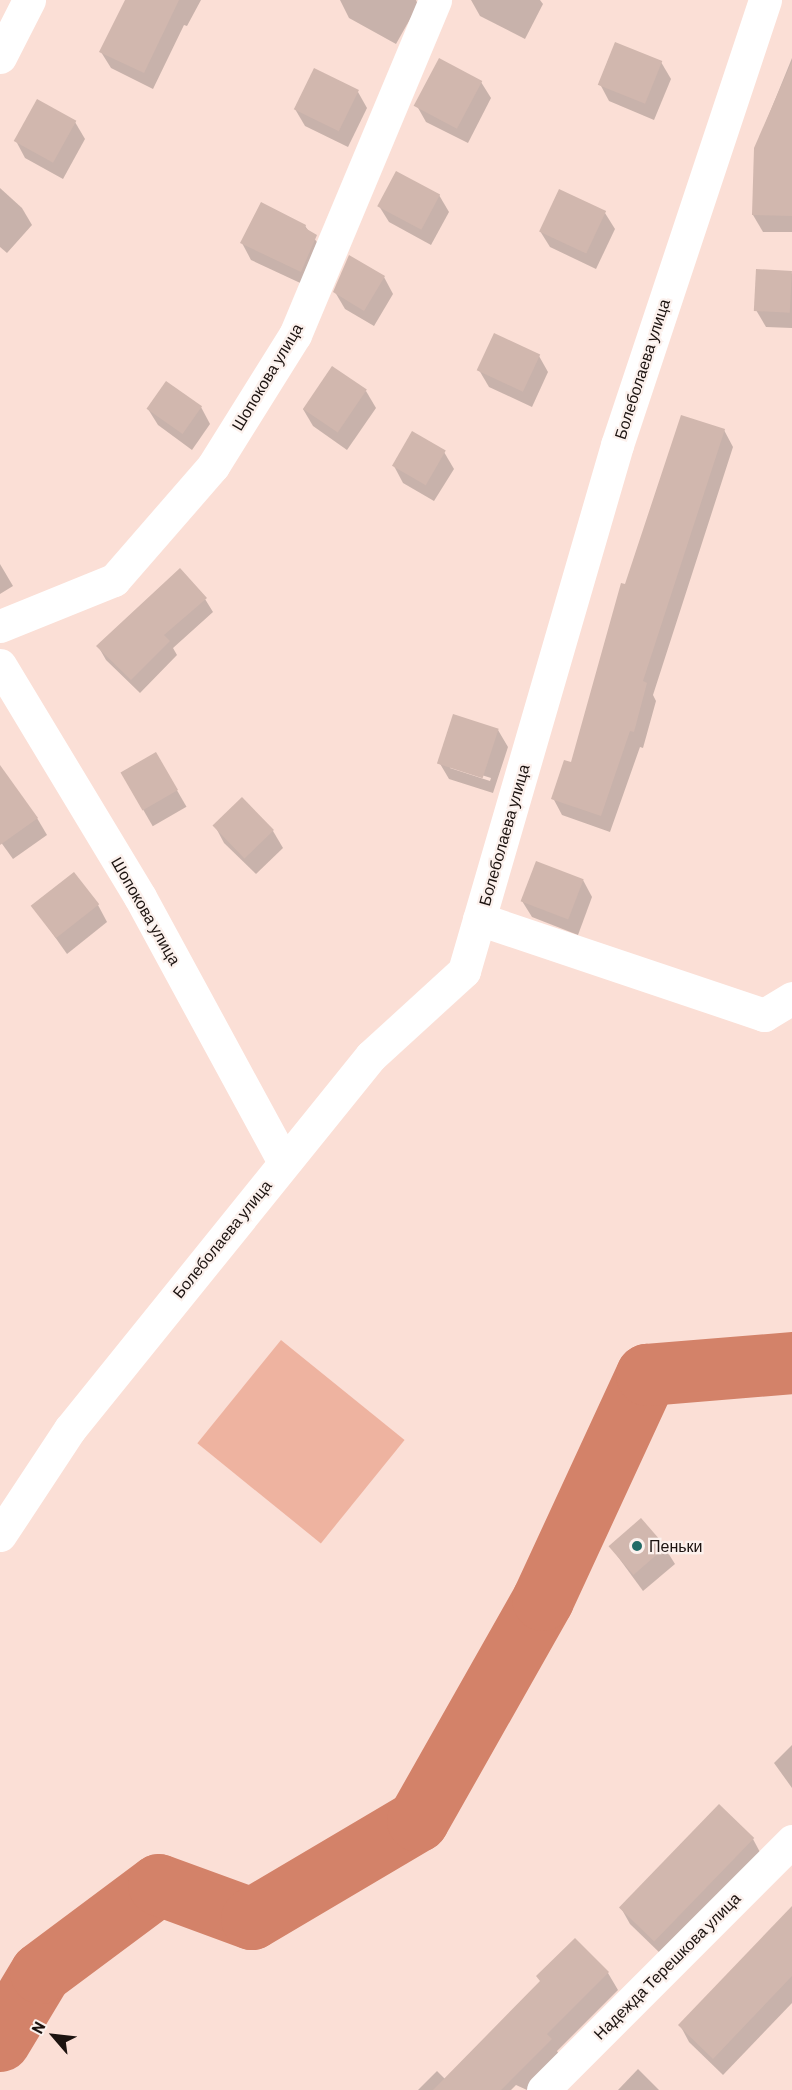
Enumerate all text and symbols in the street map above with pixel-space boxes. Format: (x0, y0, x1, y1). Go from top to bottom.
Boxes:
street label: Болеболаева улица (610, 296, 674, 442)
street label: Шопокова улица (227, 320, 307, 434)
street label: Болеболаева улица (475, 762, 533, 908)
street label: Шопокова улица (107, 854, 185, 968)
street label: Болеболаева улица (168, 1176, 276, 1302)
place label: Пеньки (649, 1536, 703, 1556)
marker: Пеньки (630, 1539, 644, 1553)
street label: Надежда Терешкова улица (590, 1889, 744, 2043)
north arrow (24, 2006, 84, 2066)
text: N (27, 2018, 49, 2036)

